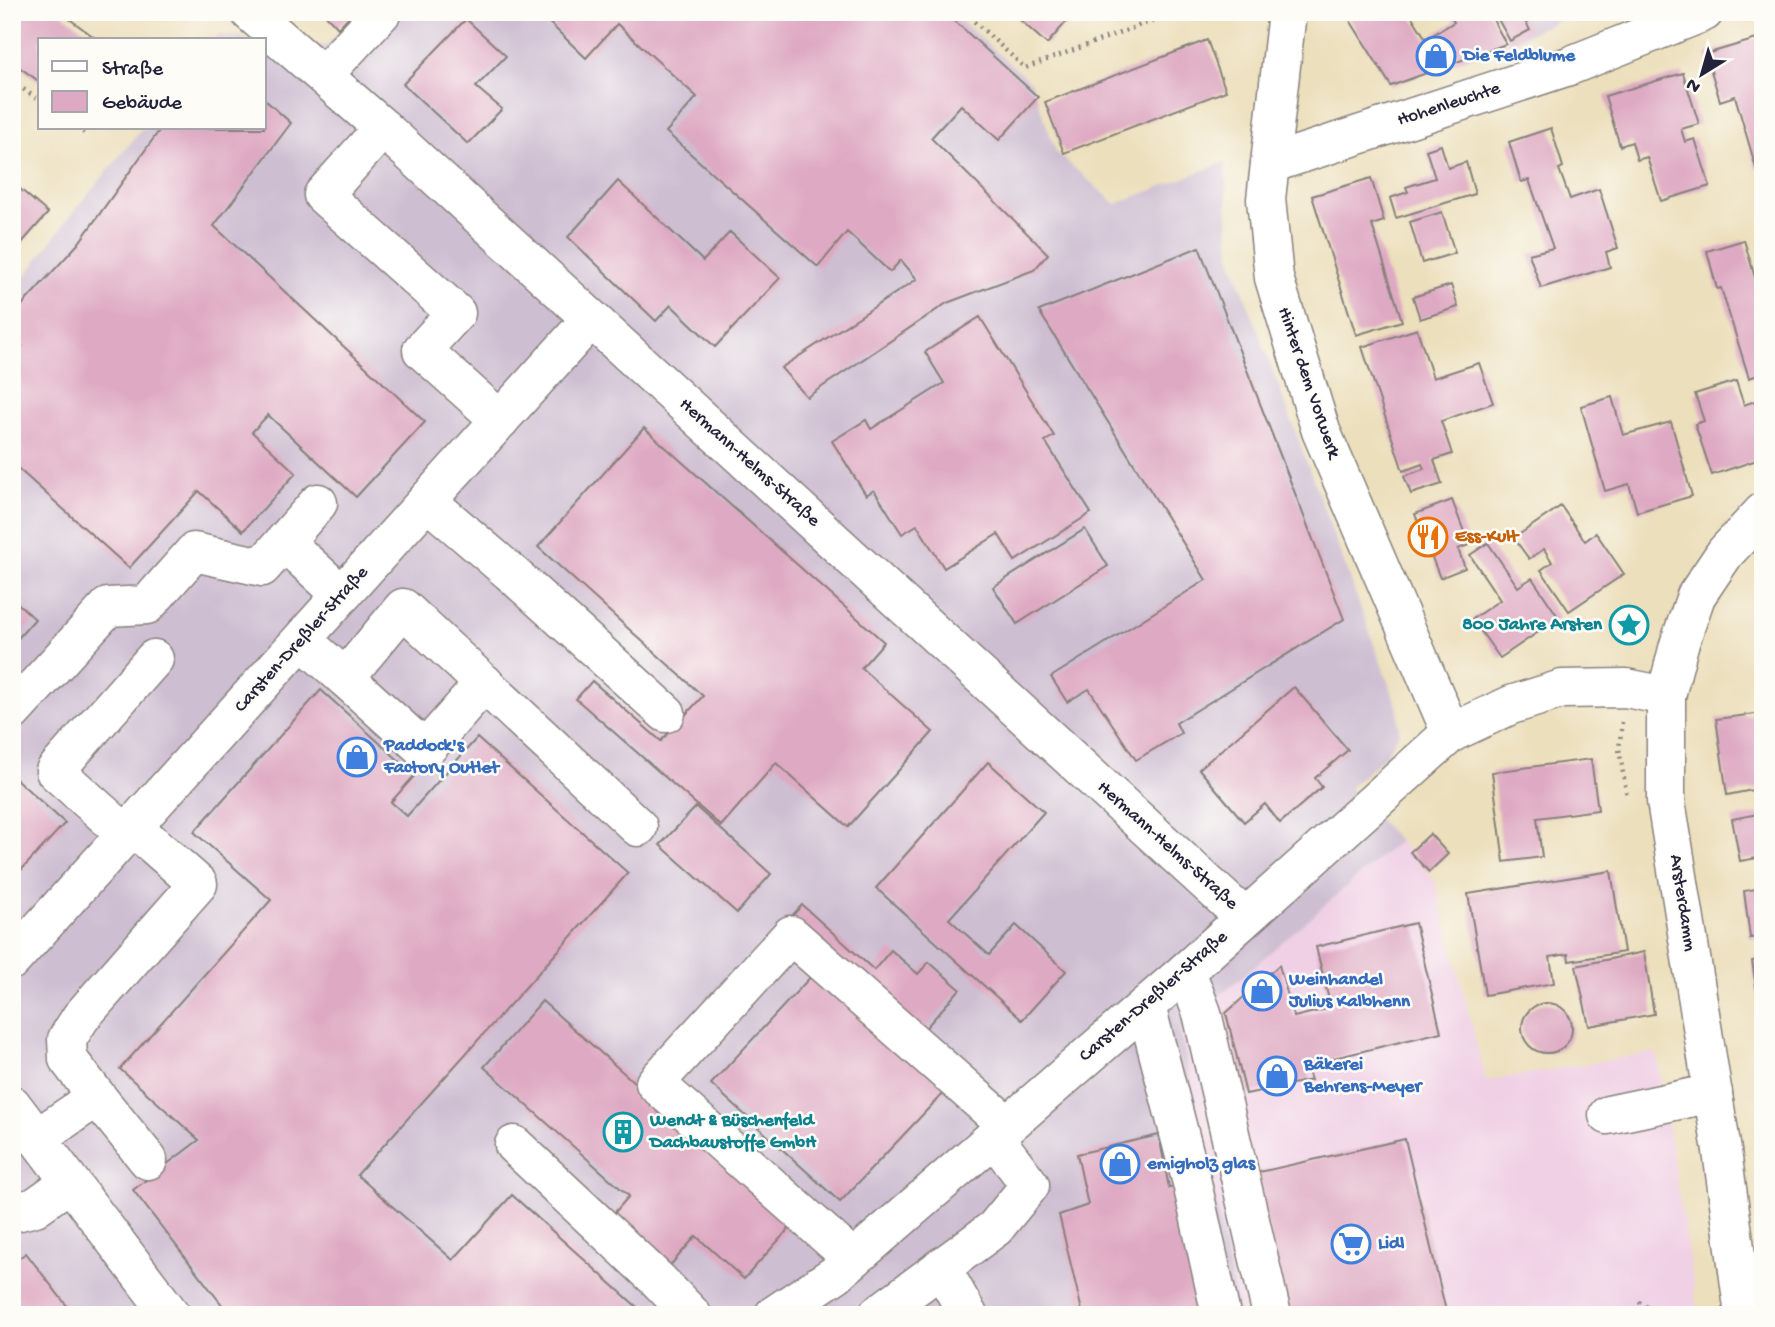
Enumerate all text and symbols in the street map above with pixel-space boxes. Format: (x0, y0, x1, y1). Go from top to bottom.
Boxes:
shop icon: Die Feldblume (1415, 35, 1457, 77)
legend (38, 38, 266, 130)
north arrow (1666, 38, 1736, 108)
place label: Die Feldblume (1461, 45, 1576, 68)
text: Straße (102, 58, 164, 83)
text: N (1682, 72, 1706, 98)
street label: Hohenleuchte (1395, 77, 1504, 132)
text: Gebäude (102, 92, 183, 117)
street label: Hinter dem Vorwerk (1271, 304, 1345, 463)
street label: Hermann-Helms-Straße (674, 394, 824, 533)
restaurant icon: Ess-Kult (1407, 516, 1449, 558)
place label: Ess-Kult (1455, 526, 1520, 549)
street label: Carsten-Dreßler-Straße (230, 562, 374, 718)
place icon: 800 Jahre Arsten (1608, 604, 1650, 646)
place label: 800 Jahre Arsten (1462, 614, 1603, 637)
place label: Paddock's Factory Outlet (383, 735, 501, 780)
shop icon: Paddock's Factory Outlet (336, 736, 378, 778)
street label: Hermann-Helms-Straße (1092, 777, 1242, 916)
street label: Arsterdamm (1663, 853, 1701, 954)
street label: Carsten-Dreßler-Straße (1075, 926, 1233, 1068)
place label: Weinhandel Julius Kalbhenn (1288, 969, 1411, 1014)
shop icon: Weinhandel Julius Kalbhenn (1241, 970, 1283, 1012)
place label: Bäkerei Behrens-Meyer (1303, 1054, 1423, 1099)
shop icon: Bäkerei Behrens-Meyer (1256, 1055, 1298, 1097)
place label: Wendt & Büschenfeld Dachbaustoffe GmbH (648, 1110, 817, 1155)
building icon: Wendt & Büschenfeld Dachbaustoffe GmbH (602, 1111, 644, 1153)
shop icon: emigholz glas (1099, 1143, 1141, 1185)
place label: emigholz glas (1146, 1153, 1256, 1176)
supermarket icon: Lidl (1330, 1223, 1372, 1265)
place label: Lidl (1378, 1233, 1404, 1256)

